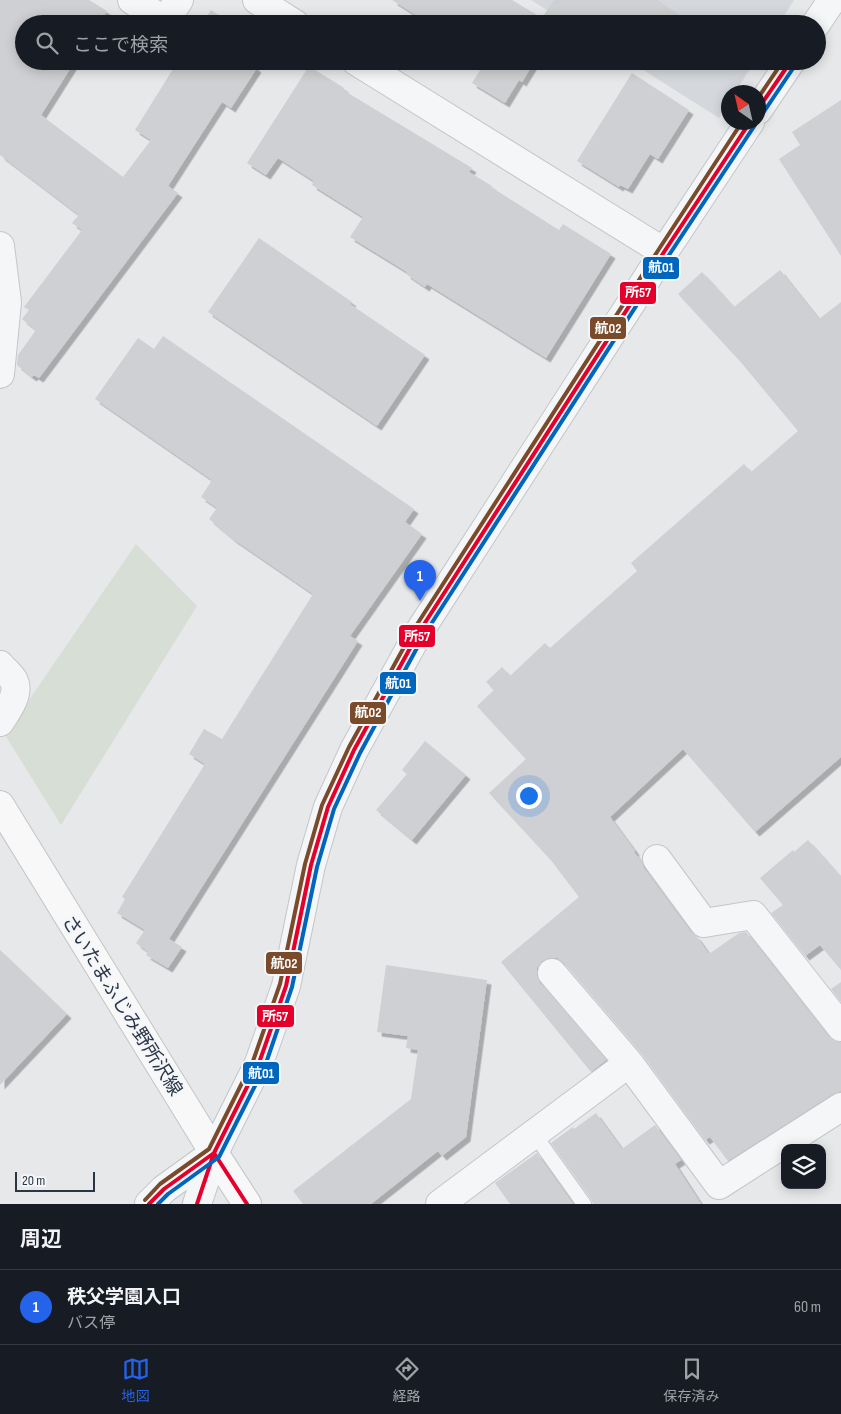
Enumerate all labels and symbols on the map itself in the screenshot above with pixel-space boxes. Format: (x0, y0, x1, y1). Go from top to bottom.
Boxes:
north arrow (721, 85, 766, 130)
line badge: 航01 (642, 256, 680, 280)
text: 航01 (648, 259, 675, 276)
line badge: 所57 (619, 281, 657, 305)
text: 所57 (625, 284, 652, 301)
line badge: 航02 (589, 316, 627, 340)
text: 航02 (595, 320, 621, 337)
pin: 1 (404, 560, 436, 601)
line badge: 所57 (398, 624, 436, 648)
text: 所57 (404, 628, 431, 645)
line badge: 航01 (379, 671, 417, 695)
text: 航01 (385, 675, 412, 692)
line badge: 航02 (349, 701, 387, 725)
text: 航02 (355, 704, 381, 721)
your location (516, 783, 542, 809)
street label: さいたまふじみ野所沢線 (57, 911, 187, 1100)
line badge: 航02 (265, 951, 303, 975)
text: 航02 (271, 955, 297, 972)
line badge: 所57 (256, 1004, 295, 1028)
text: 所57 (262, 1008, 289, 1025)
line badge: 航01 (242, 1061, 280, 1085)
text: 航01 (248, 1065, 275, 1082)
scale bar (15, 1169, 95, 1192)

